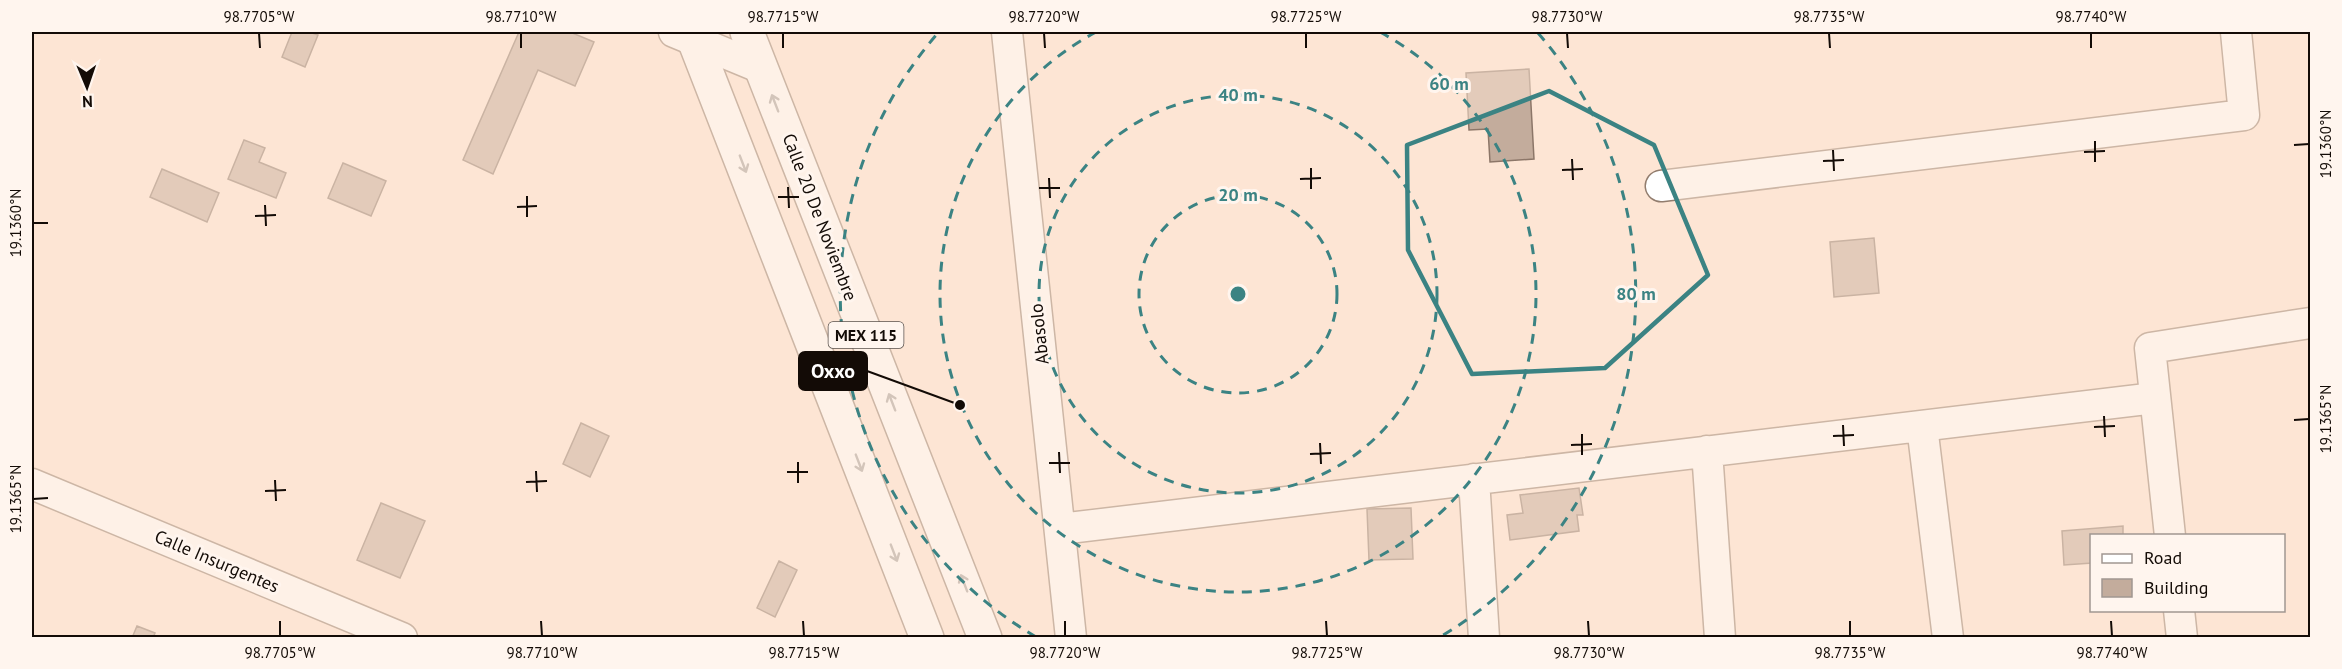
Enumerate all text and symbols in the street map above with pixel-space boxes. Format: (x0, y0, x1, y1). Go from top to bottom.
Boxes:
text: 98.7705°W (223, 7, 295, 26)
text: 98.7710°W (485, 7, 557, 26)
text: 98.7715°W (747, 7, 819, 26)
text: 98.7720°W (1008, 7, 1080, 26)
text: 98.7725°W (1270, 7, 1342, 26)
text: 98.7730°W (1531, 7, 1603, 26)
text: 98.7735°W (1793, 7, 1865, 26)
text: 98.7740°W (2055, 7, 2127, 26)
north arrow (57, 57, 117, 117)
text: 60 m (1429, 72, 1469, 95)
text: 40 m (1218, 83, 1258, 106)
text: N (82, 92, 93, 112)
one-way arrow (769, 94, 780, 113)
text: 19.1360°N (2316, 110, 2335, 178)
street label: Calle 20 De Noviembre (777, 130, 863, 304)
one-way arrow (738, 155, 749, 173)
text: 20 m (1218, 183, 1258, 206)
text: 19.1360°N (6, 189, 25, 257)
text: 80 m (1616, 282, 1656, 305)
centre of rings (1228, 284, 1248, 304)
street label: Abasolo (1024, 302, 1054, 366)
road number: MEX 115 (828, 322, 904, 348)
callout: Oxxo (799, 352, 867, 390)
text: Oxxo (811, 358, 855, 384)
text: 19.1365°N (2316, 385, 2335, 453)
one-way arrow (886, 393, 897, 411)
one-way arrow (855, 454, 866, 472)
text: 19.1365°N (6, 465, 25, 533)
street label: Calle Insurgentes (151, 524, 283, 598)
legend (2090, 534, 2285, 612)
one-way arrow (890, 543, 901, 562)
text: Road (2144, 546, 2182, 569)
one-way arrow (958, 574, 969, 593)
text: Building (2144, 576, 2208, 599)
text: 98.7705°W (244, 643, 316, 662)
text: 98.7710°W (506, 643, 578, 662)
text: 98.7715°W (768, 643, 840, 662)
text: 98.7720°W (1029, 643, 1101, 662)
text: 98.7725°W (1291, 643, 1363, 662)
text: 98.7730°W (1553, 643, 1625, 662)
text: 98.7735°W (1814, 643, 1886, 662)
text: 98.7740°W (2076, 643, 2148, 662)

